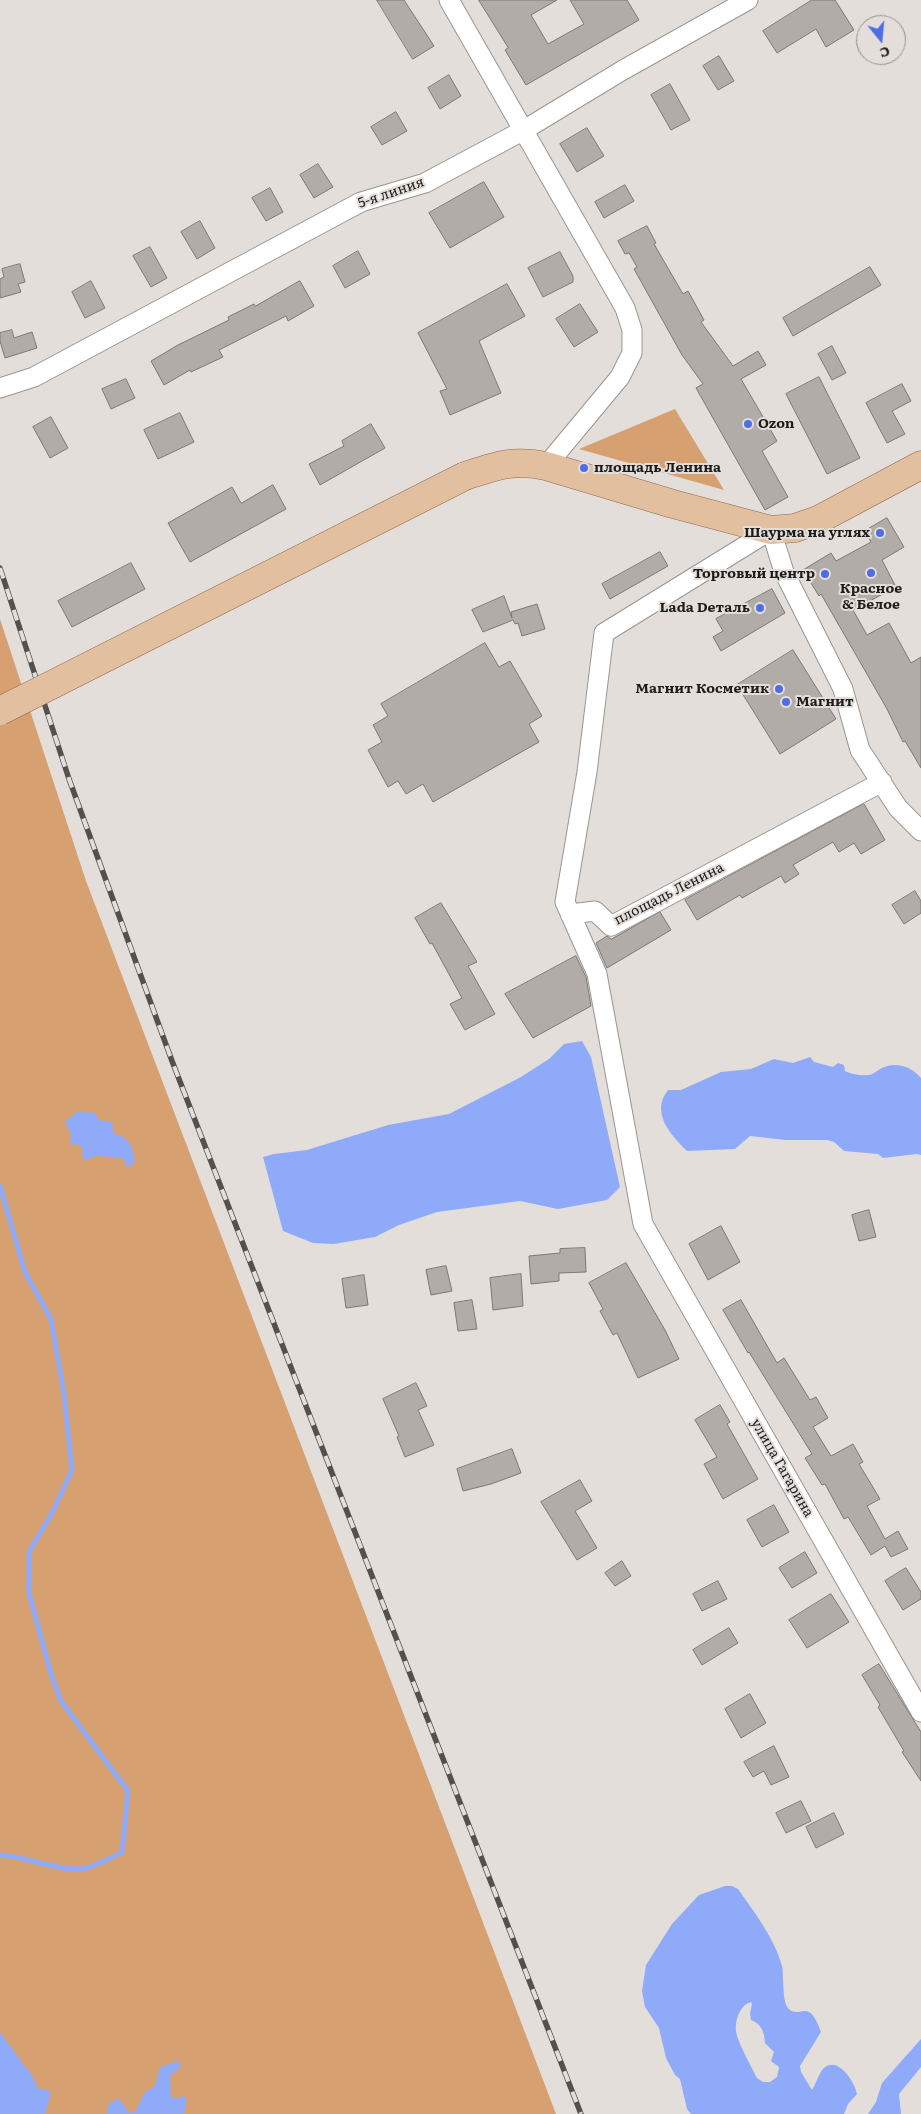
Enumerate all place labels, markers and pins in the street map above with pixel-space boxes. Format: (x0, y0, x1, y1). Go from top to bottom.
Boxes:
place label: Ozon (758, 416, 795, 432)
marker: Ozon (742, 418, 754, 430)
place label: площадь Ленина (594, 460, 721, 476)
marker: площадь Ленина (578, 462, 590, 474)
place label: Шаурма на углях (744, 525, 870, 541)
marker: Шаурма на углях (874, 527, 886, 539)
place label: Торговый центр (693, 566, 815, 582)
marker: Красное & Белое (865, 567, 877, 579)
marker: Торговый центр (819, 568, 831, 580)
place label: Красное & Белое (840, 581, 902, 614)
place label: Lada Dеталь (660, 600, 750, 616)
marker: Lada Dеталь (754, 602, 766, 614)
place label: Магнит Косметик (635, 681, 769, 697)
marker: Магнит Косметик (773, 683, 785, 695)
place label: Магнит (796, 694, 854, 710)
marker: Магнит (780, 696, 792, 708)

